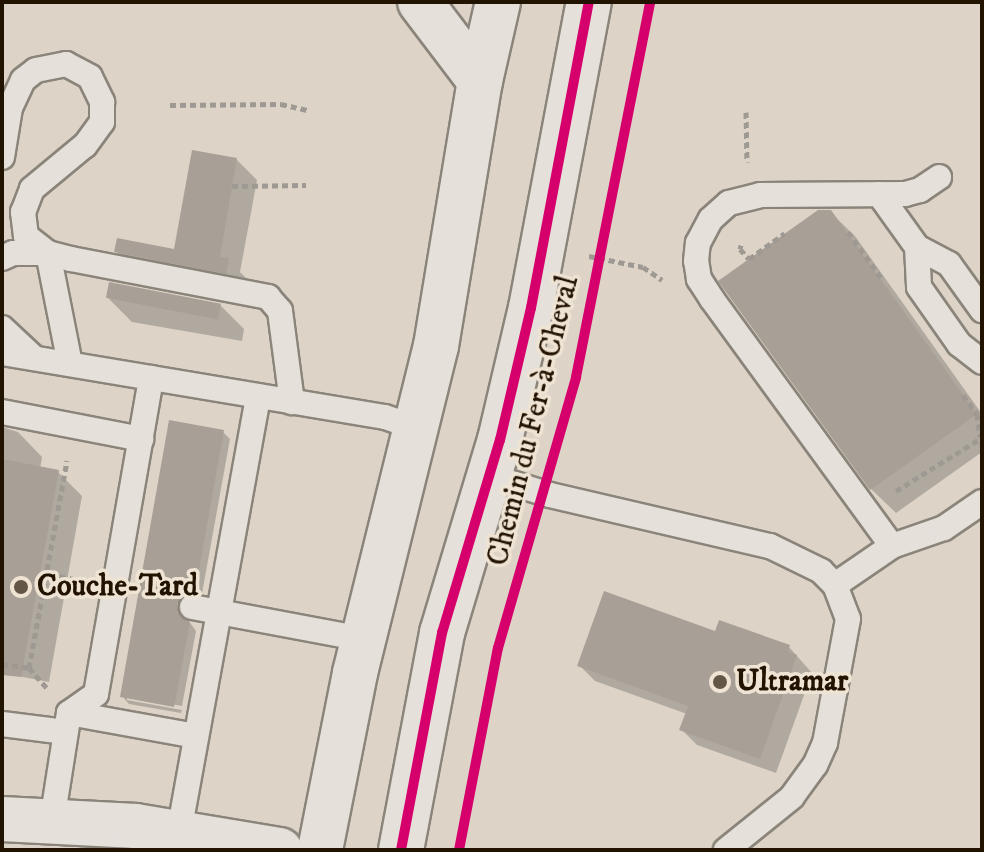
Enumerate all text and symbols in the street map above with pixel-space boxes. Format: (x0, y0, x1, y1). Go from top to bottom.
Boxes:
street label: Chemin du Fer-à-Cheval (481, 272, 587, 570)
place label: Couche-Tard (37, 569, 198, 605)
marker: Couche-Tard (12, 578, 30, 596)
place label: Ultramar (736, 664, 848, 700)
marker: Ultramar (711, 673, 729, 691)

